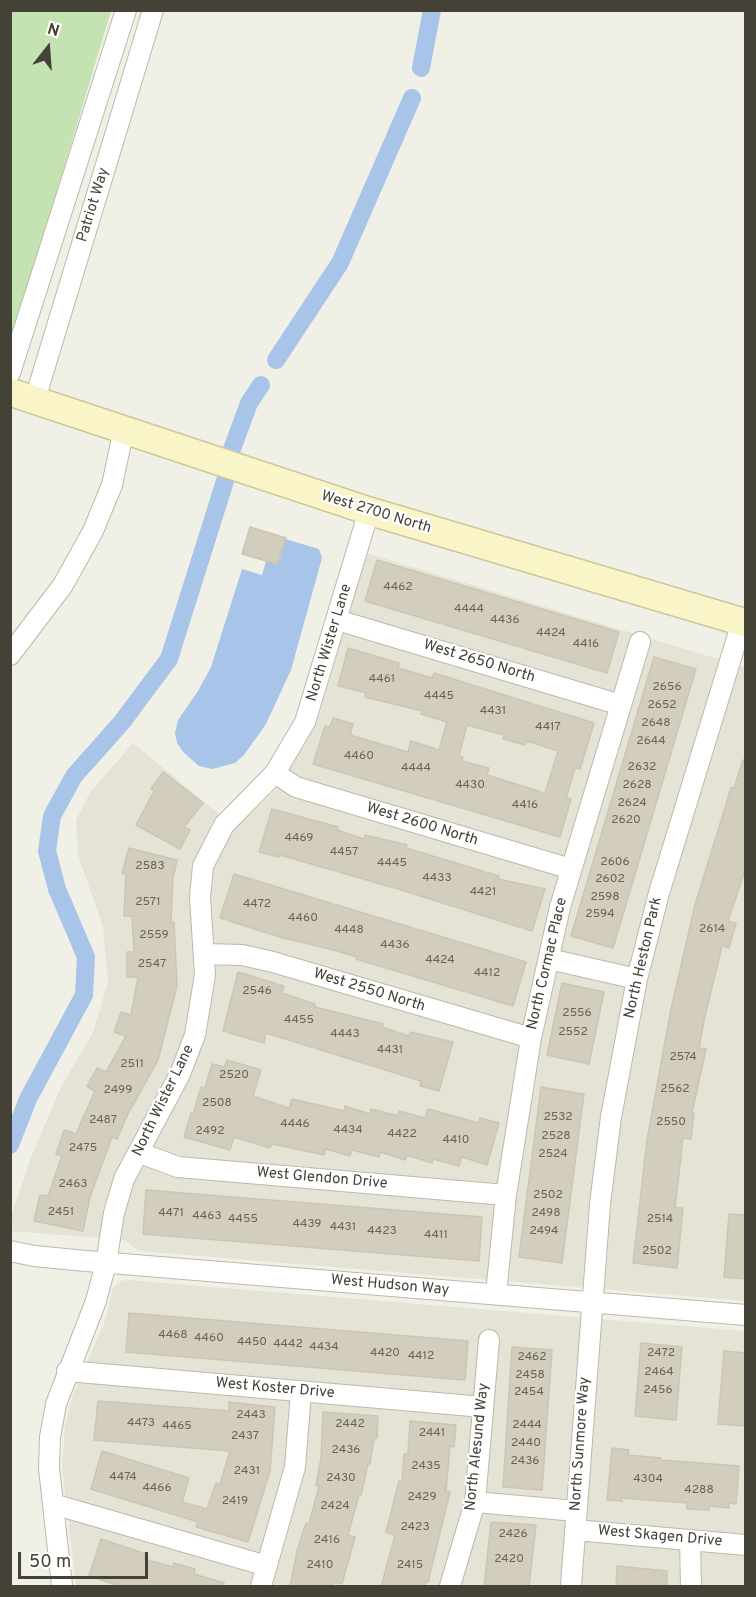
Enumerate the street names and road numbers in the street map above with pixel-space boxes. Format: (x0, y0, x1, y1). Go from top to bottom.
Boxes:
street label: Patriot Way (74, 166, 114, 244)
street label: West 2700 North (319, 488, 433, 538)
street label: North Wister Lane (304, 582, 356, 704)
street label: West 2650 North (421, 636, 537, 688)
street label: West 2600 North (364, 799, 480, 851)
street label: North Heston Park (621, 895, 667, 1021)
street label: North Cormac Place (524, 896, 572, 1032)
street label: West 2550 North (311, 965, 427, 1017)
street label: North Wister Lane (129, 1042, 199, 1160)
street label: West Glendon Drive (256, 1164, 388, 1194)
street label: West Hudson Way (330, 1272, 450, 1300)
street label: West Koster Drive (215, 1375, 335, 1403)
street label: North Sunmore Way (567, 1376, 595, 1512)
street label: North Alesund Way (462, 1382, 494, 1512)
street label: West Skagen Drive (597, 1523, 723, 1551)

